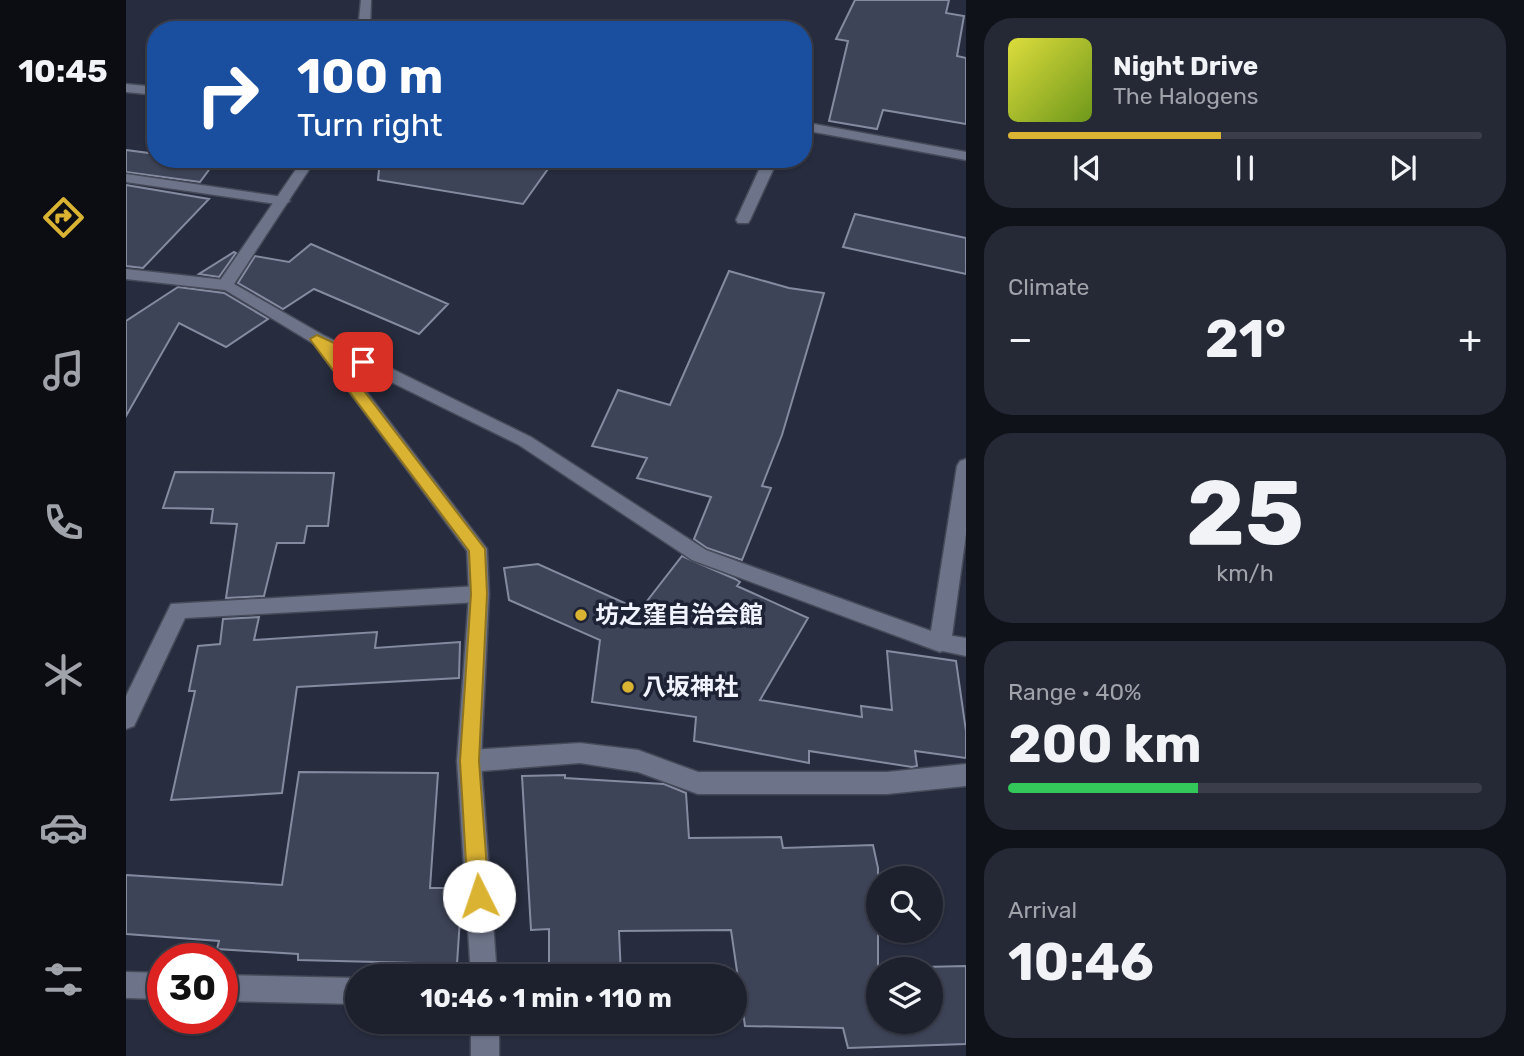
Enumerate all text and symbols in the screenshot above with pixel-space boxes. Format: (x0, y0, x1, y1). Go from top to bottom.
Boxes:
text: 100 m (297, 47, 443, 105)
icon: right (182, 49, 273, 140)
text: Night Drive (1113, 51, 1258, 82)
text: 10:45 (18, 52, 108, 90)
text: The Halogens (1113, 82, 1259, 110)
text: Turn right (297, 106, 442, 144)
icon: previous (1068, 149, 1106, 187)
icon: pause (1226, 149, 1264, 187)
icon: next (1384, 149, 1422, 187)
icon: directions (39, 193, 88, 242)
text: Climate (1008, 273, 1089, 301)
text: 21° (1205, 308, 1286, 370)
text: − (1008, 316, 1033, 362)
text: + (1458, 316, 1482, 362)
pin (333, 332, 393, 392)
icon: arrive (344, 343, 382, 381)
icon: music (39, 346, 88, 395)
text: 25 (1186, 459, 1304, 567)
icon: phone (39, 498, 88, 547)
text: km/h (1216, 559, 1274, 587)
place label: 坊之窪自治会館 (595, 601, 763, 629)
marker: 坊之窪自治会館 (573, 607, 589, 623)
icon: climate (39, 650, 88, 699)
place label: 八坂神社 (642, 673, 738, 701)
text: Range · 40% (1008, 678, 1142, 706)
marker: 八坂神社 (620, 679, 636, 695)
text: 200 km (1008, 713, 1202, 775)
icon: car (39, 803, 88, 852)
position arrow (442, 859, 516, 933)
map controls (866, 866, 943, 1034)
button: search (866, 866, 943, 943)
text: Arrival (1008, 896, 1077, 924)
text: 10:46 (1008, 931, 1154, 993)
speed limit sign: 30 (147, 943, 238, 1034)
icon: filters (39, 955, 88, 1004)
button: layers (866, 957, 943, 1034)
text: 10:46 · 1 min · 110 m (420, 983, 672, 1014)

